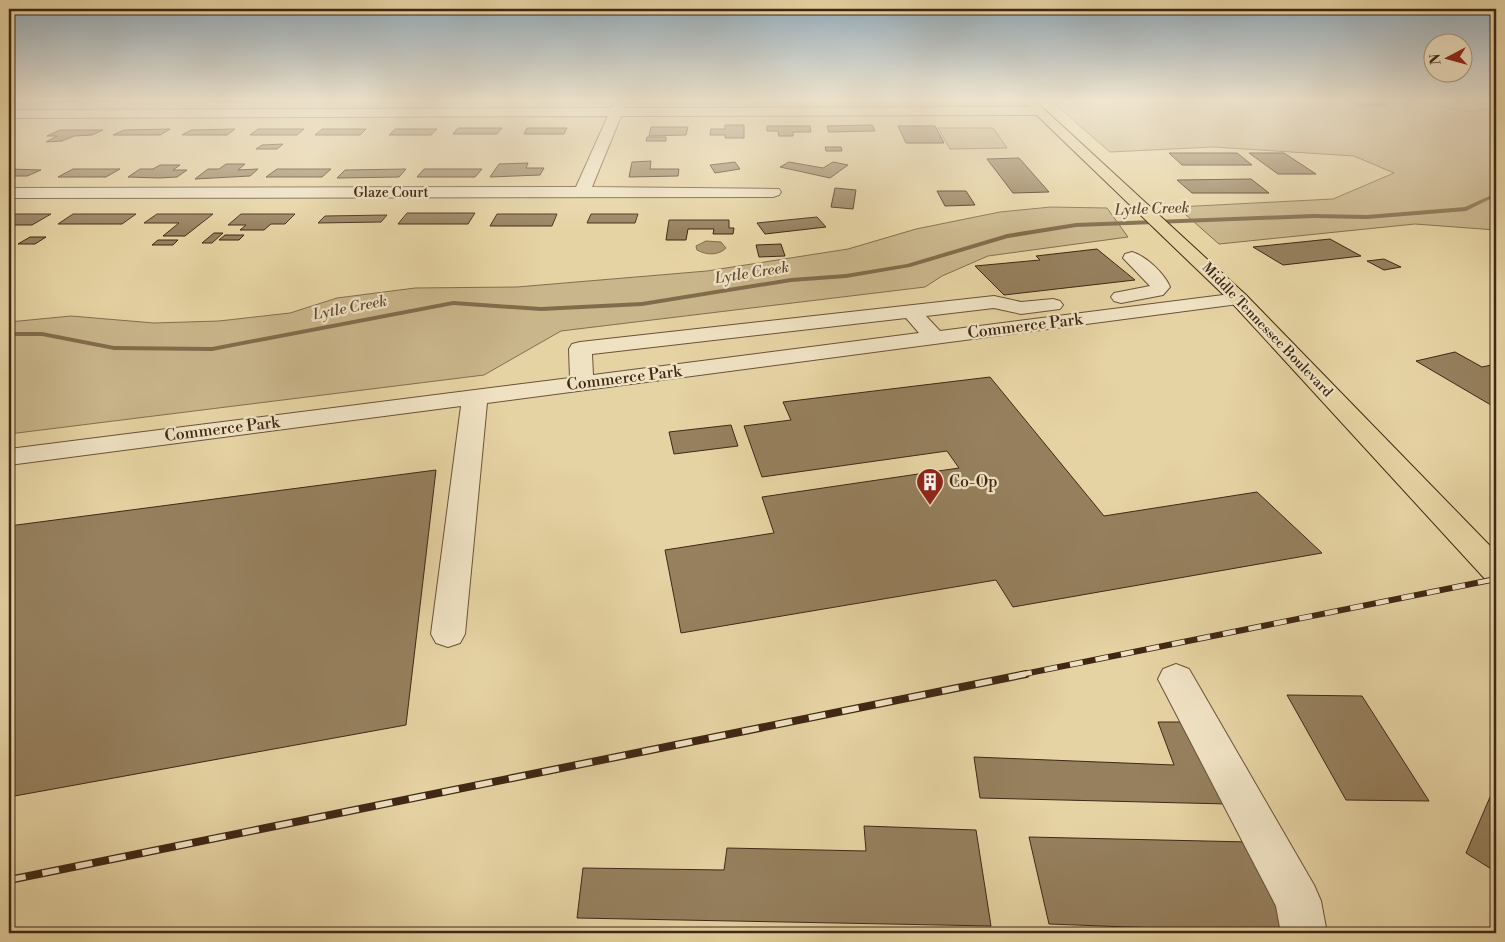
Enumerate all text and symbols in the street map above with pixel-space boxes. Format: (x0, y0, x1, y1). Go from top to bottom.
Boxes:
north arrow (1422, 32, 1472, 82)
text: N (1427, 53, 1446, 66)
street label: Glaze Court (353, 184, 429, 202)
water label: Lytle Creek (1113, 198, 1190, 220)
water label: Lytle Creek (713, 258, 791, 288)
street label: Middle Tennessee Boulevard (1198, 259, 1336, 401)
water label: Lytle Creek (310, 292, 389, 325)
street label: Commerce Park (966, 309, 1085, 343)
street label: Commerce Park (565, 361, 684, 395)
street label: Commerce Park (163, 412, 282, 446)
building icon: Co-Op (915, 467, 945, 506)
place label: Co-Op (949, 472, 997, 492)

